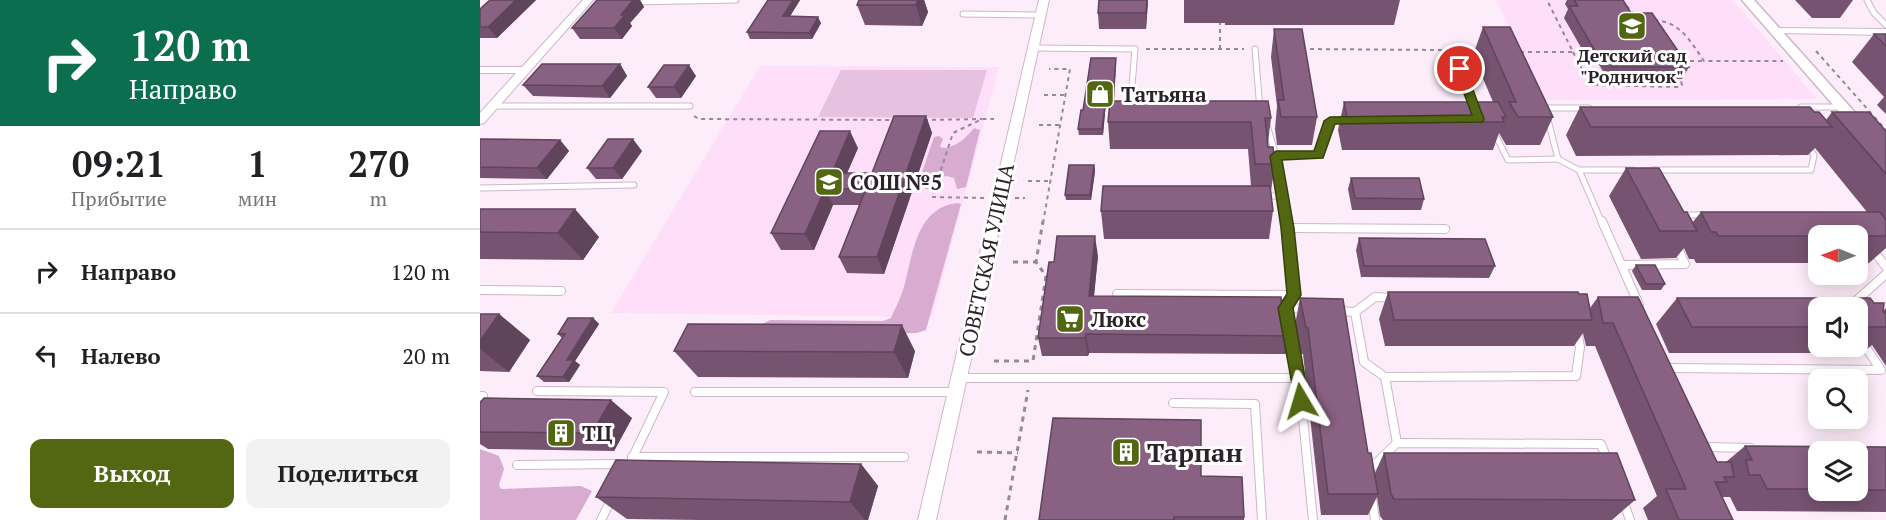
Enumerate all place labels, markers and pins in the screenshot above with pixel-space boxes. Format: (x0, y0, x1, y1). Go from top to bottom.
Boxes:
school or university icon: Детский сад "Родничок" (1616, 10, 1648, 42)
pin (1434, 43, 1485, 94)
place label: Детский сад "Родничок" (1577, 43, 1687, 88)
shop icon: Татьяна (1084, 78, 1116, 110)
place label: Татьяна (1121, 80, 1207, 108)
school or university icon: СОШ №5 (813, 166, 845, 198)
place label: СОШ №5 (850, 168, 942, 196)
supermarket icon: Люкс (1054, 303, 1086, 335)
place label: Люкс (1090, 305, 1146, 333)
building icon: ТЦ (545, 417, 577, 449)
place label: ТЦ (582, 419, 613, 447)
place label: Тарпан (1147, 435, 1243, 469)
building icon: Тарпан (1110, 436, 1142, 468)

